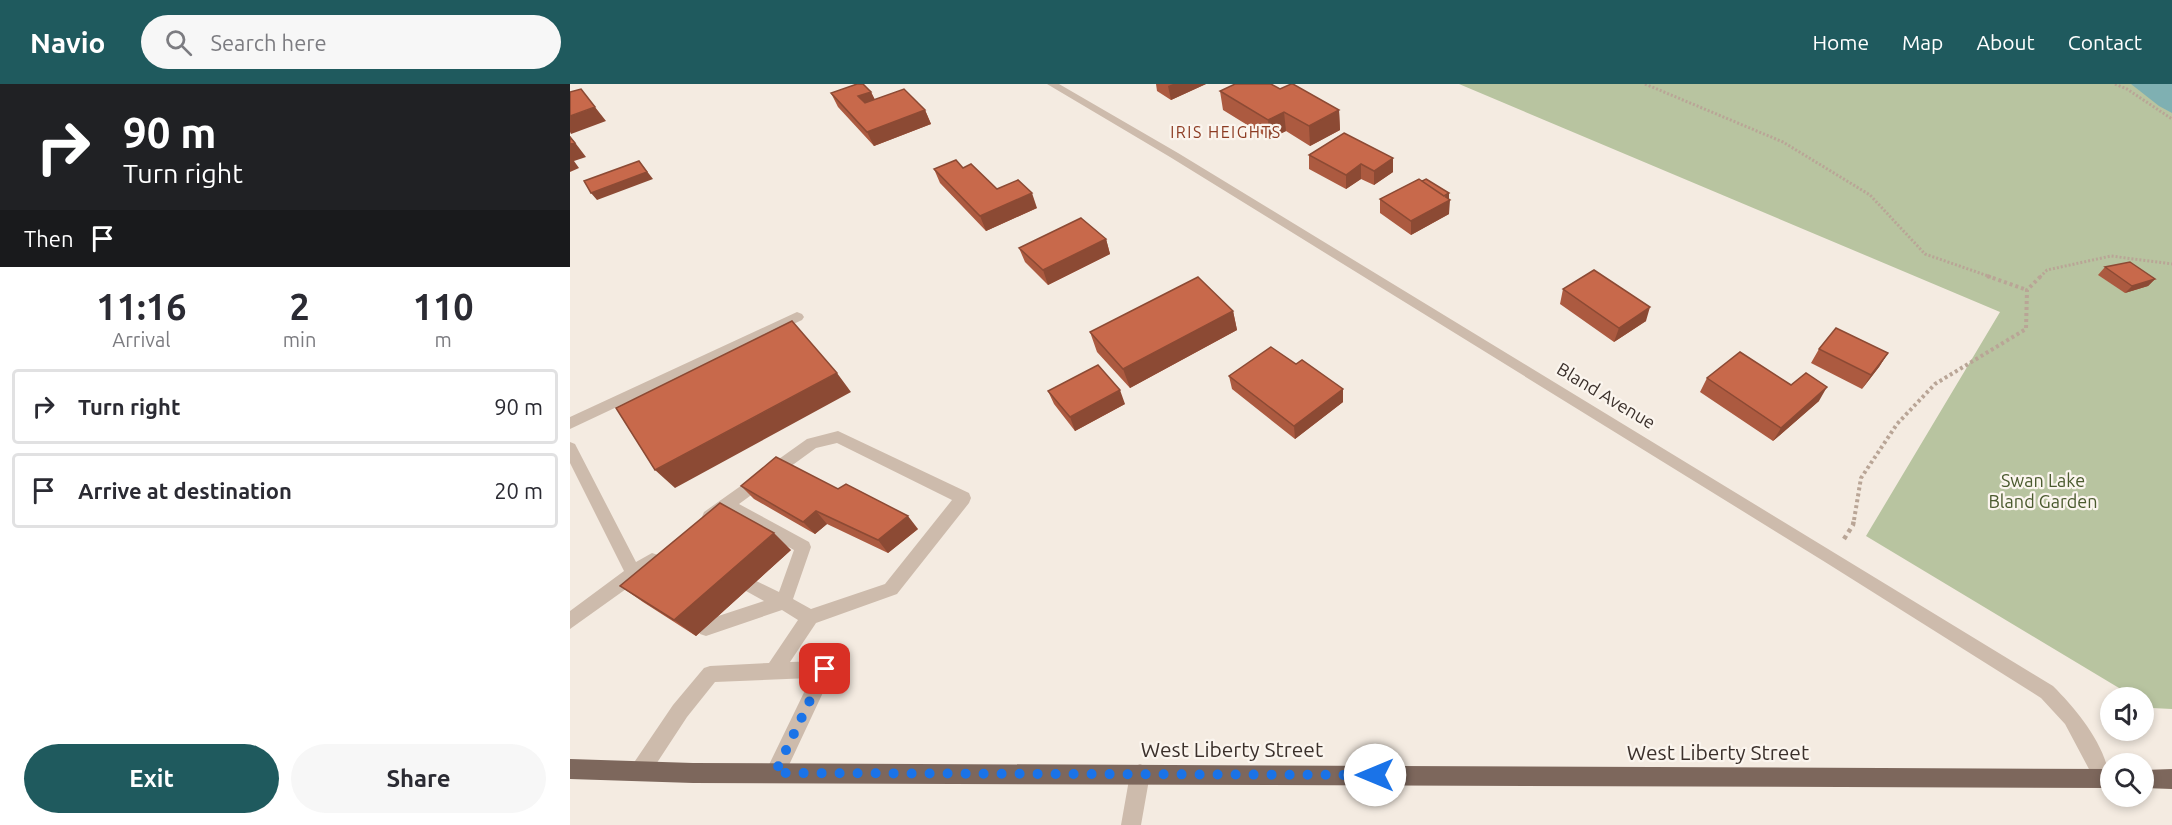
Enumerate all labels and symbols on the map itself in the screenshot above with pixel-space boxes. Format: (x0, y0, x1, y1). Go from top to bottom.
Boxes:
district label: IRIS HEIGHTS (1170, 123, 1282, 141)
street label: Bland Avenue (1554, 358, 1659, 432)
park label: Swan Lake Bland Garden (1988, 470, 2098, 511)
pin (799, 643, 850, 694)
street label: West Liberty Street (1141, 737, 1323, 761)
street label: West Liberty Street (1627, 740, 1809, 764)
position arrow (1343, 743, 1407, 807)

